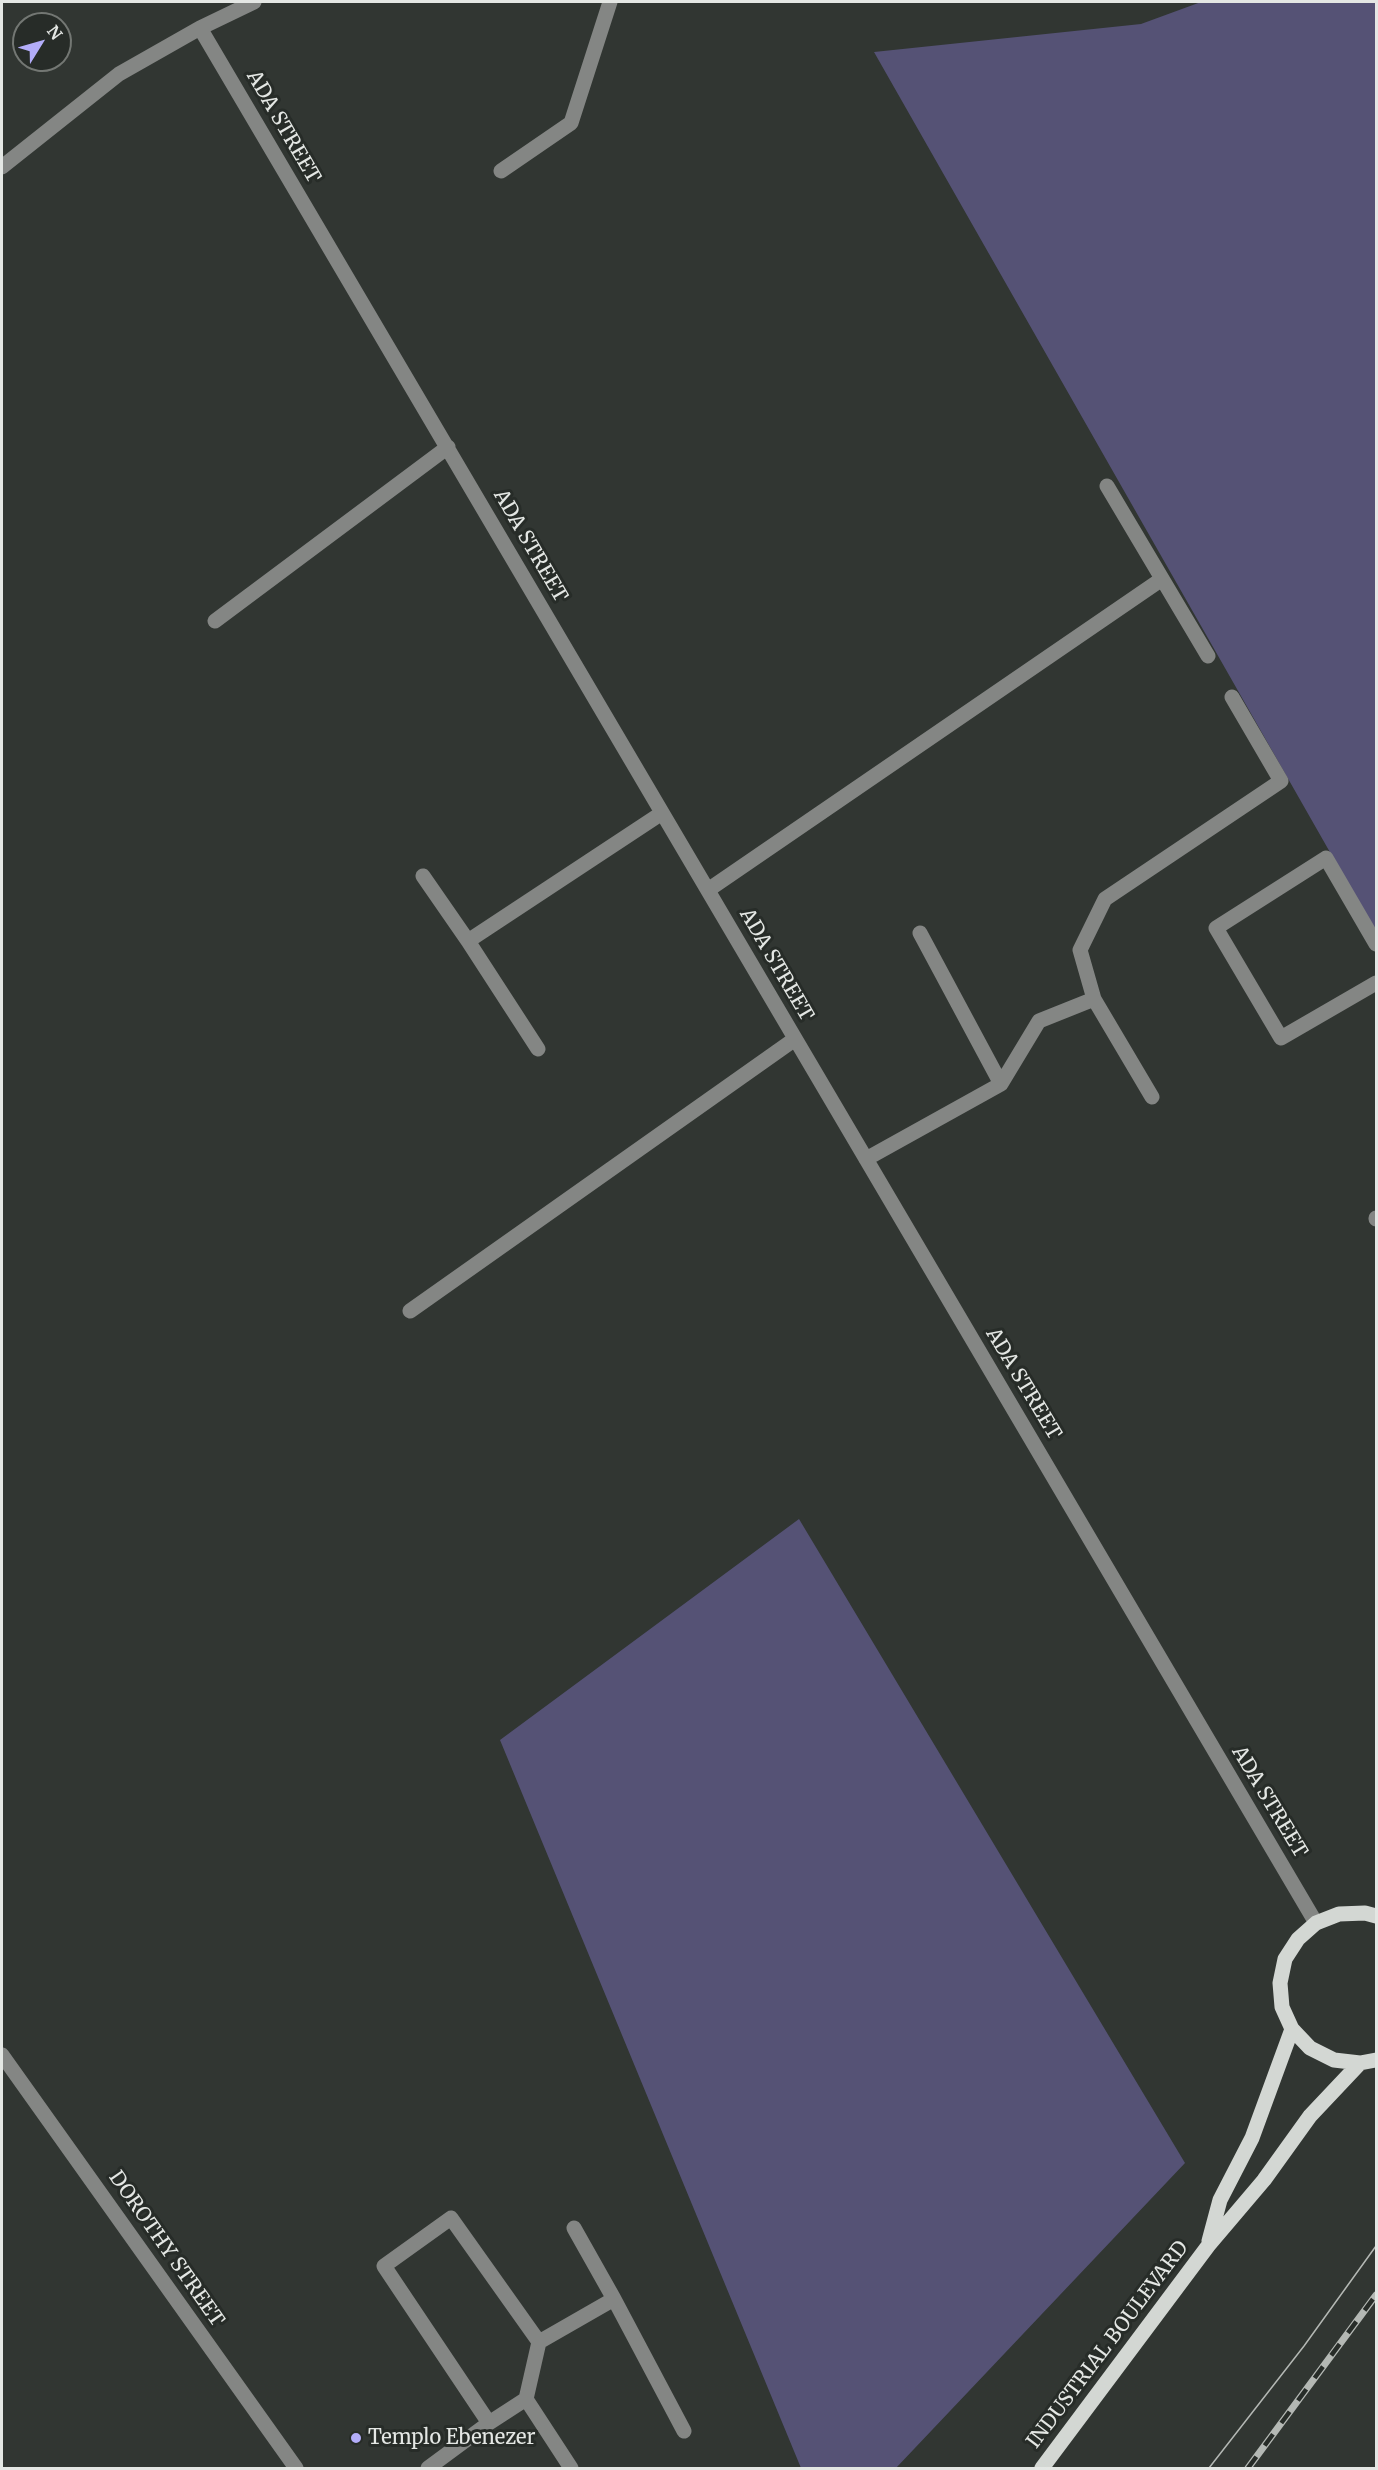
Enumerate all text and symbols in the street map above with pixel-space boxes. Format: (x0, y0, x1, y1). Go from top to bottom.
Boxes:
north arrow (12, 12, 72, 72)
text: N (43, 21, 67, 43)
street label: ADA STREET (241, 66, 325, 188)
street label: ADA STREET (488, 485, 572, 607)
street label: ADA STREET (734, 904, 818, 1026)
street label: ADA STREET (980, 1324, 1066, 1444)
street label: ADA STREET (1226, 1742, 1312, 1862)
street label: DOROTHY STREET (103, 2167, 229, 2331)
street label: INDUSTRIAL BOULEVARD (1022, 2237, 1194, 2453)
place label: Templo Ebenezer (368, 2426, 535, 2450)
marker: Templo Ebenezer (349, 2431, 363, 2445)

